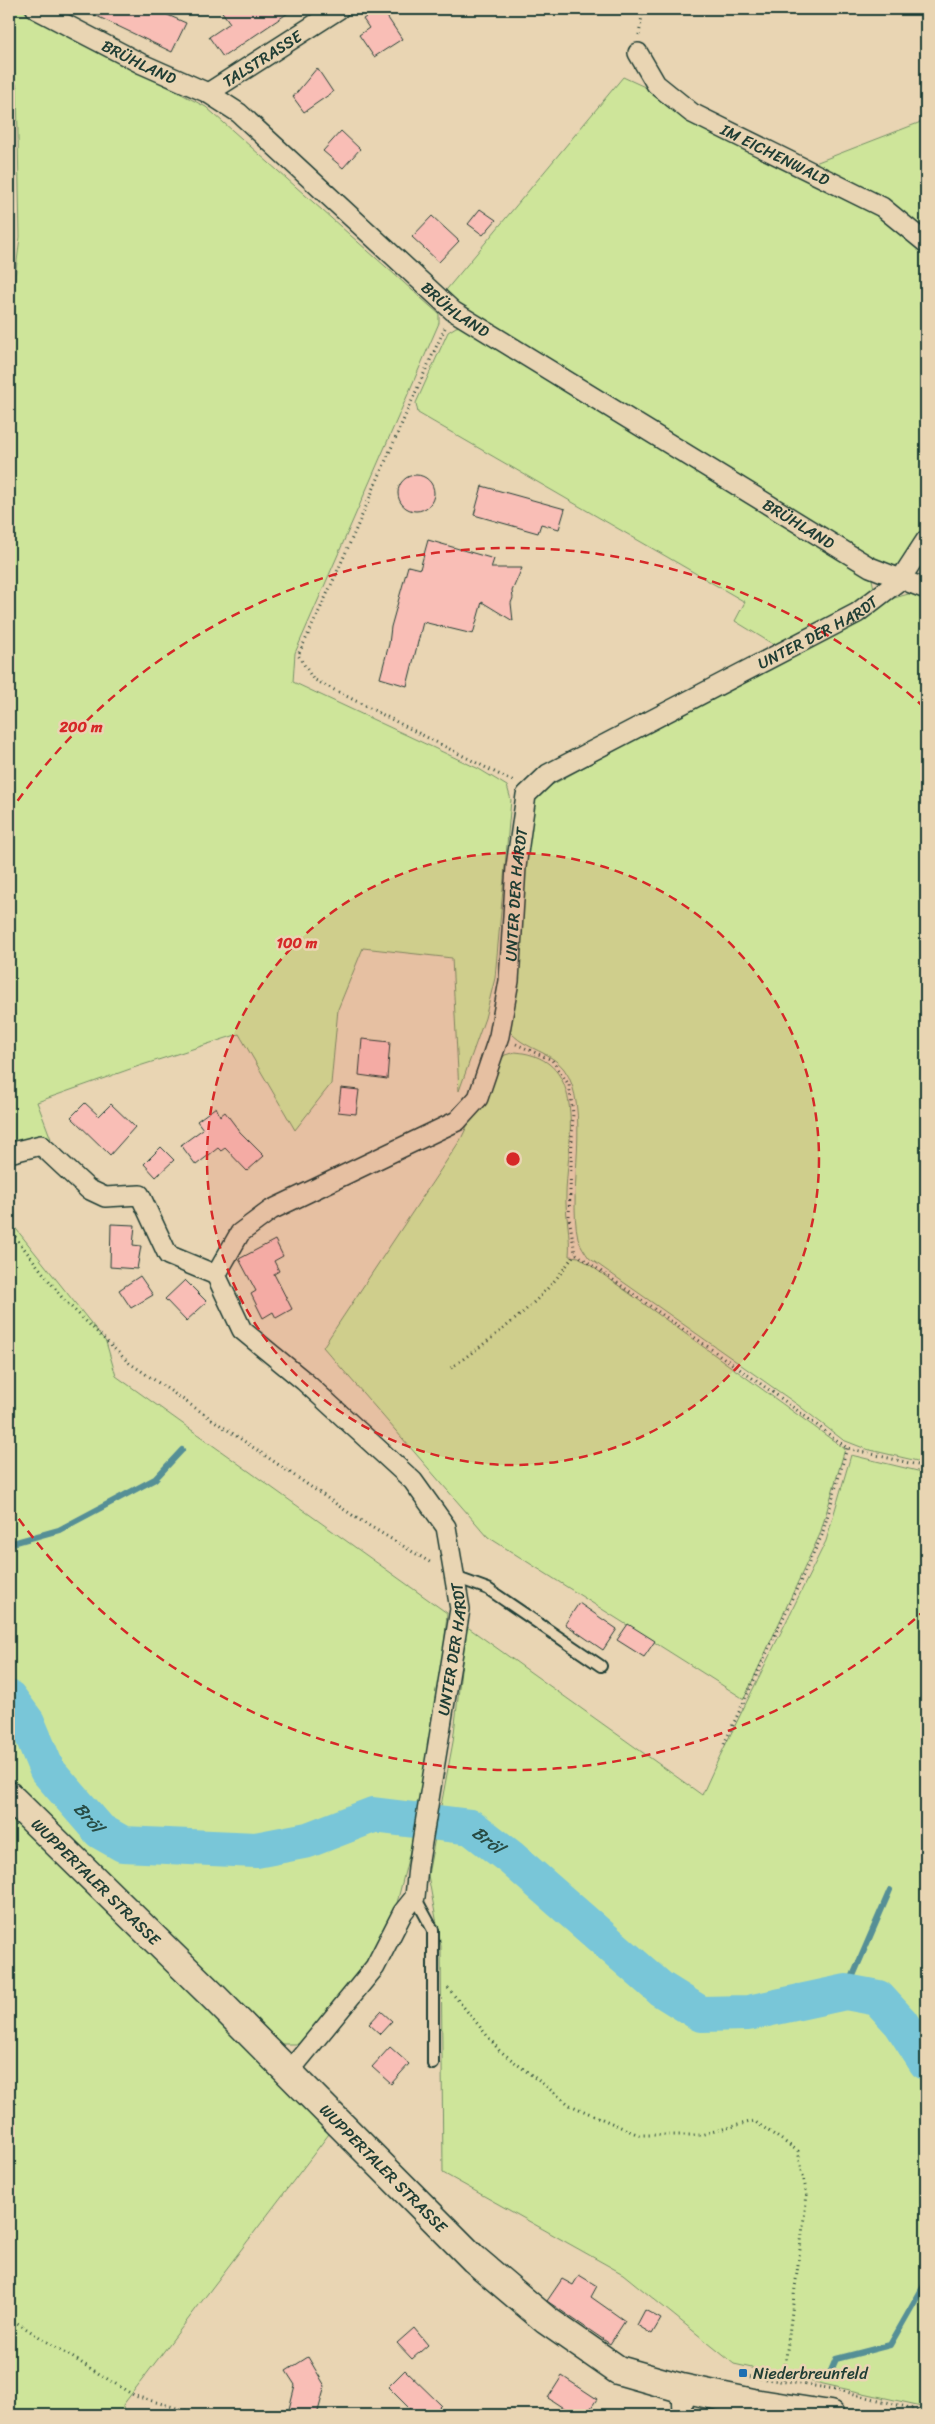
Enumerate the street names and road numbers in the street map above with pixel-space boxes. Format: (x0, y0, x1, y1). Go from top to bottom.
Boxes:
street label: TALSTRASSE (216, 22, 309, 95)
street label: BRÜHLAND (96, 31, 182, 93)
street label: IM EICHENWALD (715, 115, 835, 194)
street label: BRÜHLAND (414, 274, 496, 346)
street label: BRÜHLAND (757, 490, 841, 557)
street label: UNTER DER HARDT (752, 587, 885, 678)
street label: UNTER DER HARDT (496, 825, 536, 962)
street label: UNTER DER HARDT (429, 1579, 475, 1718)
street label: WUPPERTALER STRASSE (24, 1811, 168, 1953)
street label: WUPPERTALER STRASSE (312, 2097, 455, 2241)

